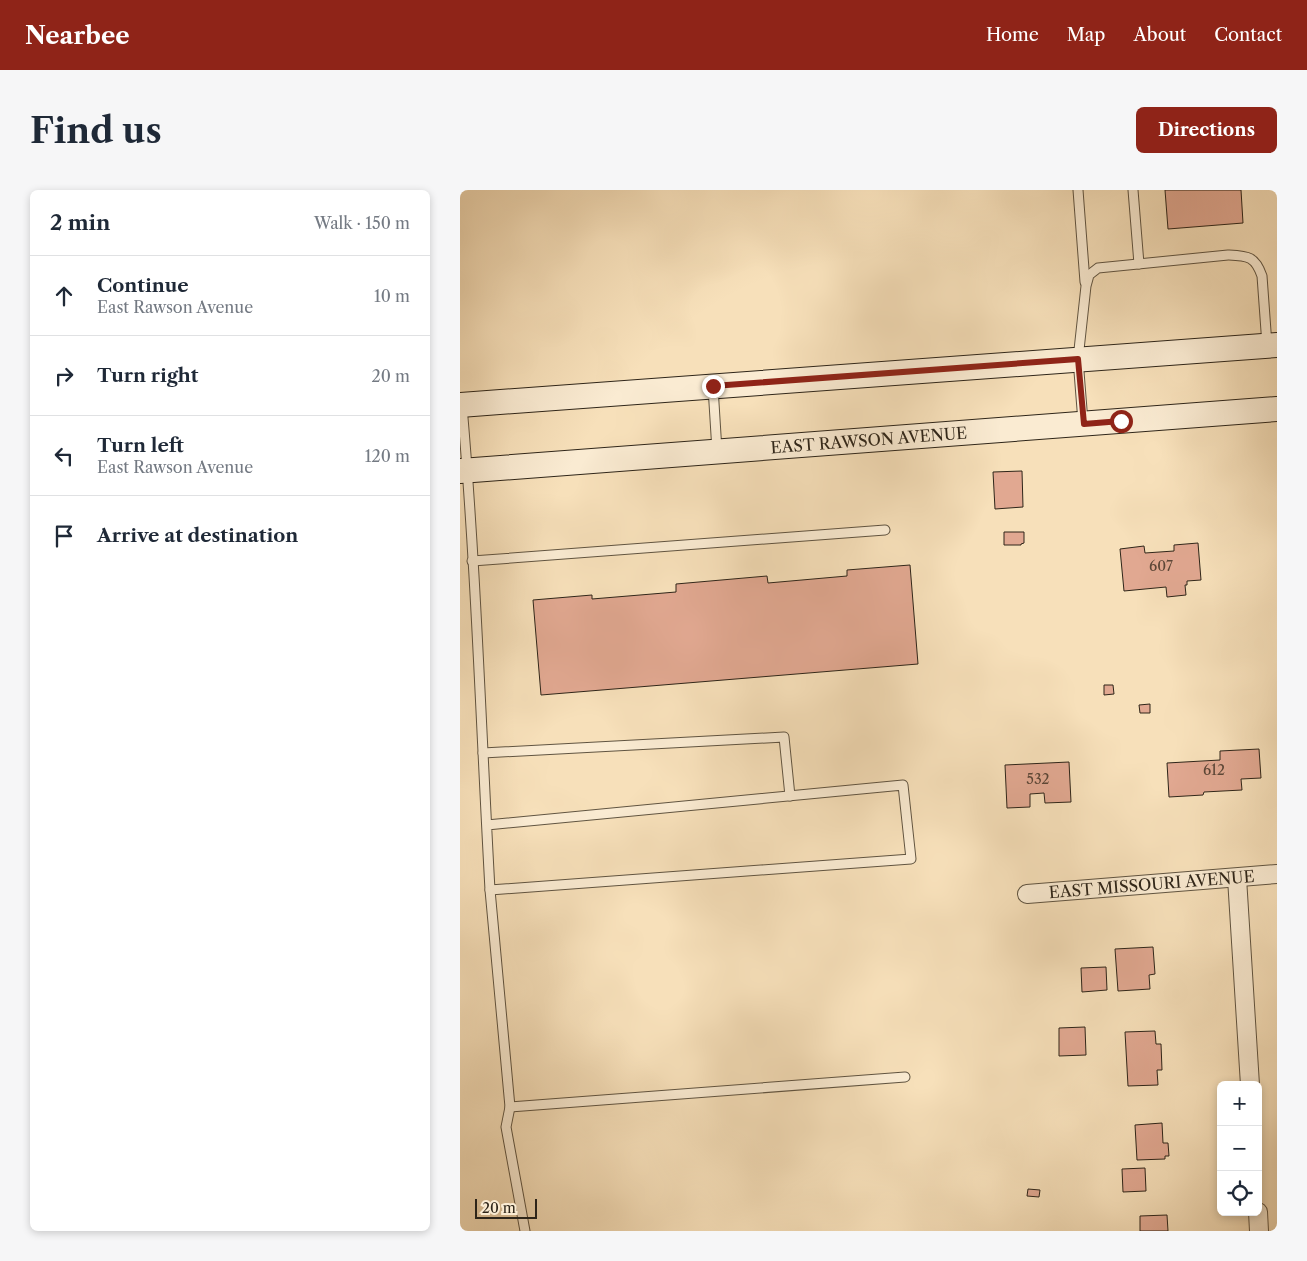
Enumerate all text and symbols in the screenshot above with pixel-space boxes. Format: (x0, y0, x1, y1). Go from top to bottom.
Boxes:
text: Nearbee (25, 21, 130, 50)
text: Home (986, 24, 1039, 46)
text: Map (1067, 24, 1105, 46)
text: About (1133, 24, 1186, 46)
text: Contact (1214, 24, 1282, 46)
button: Directions (1136, 107, 1277, 153)
text: Find us (30, 109, 162, 152)
text: 2 min (50, 210, 110, 235)
text: Walk · 150 m (314, 213, 410, 233)
text: Continue (97, 274, 189, 297)
icon: ahead (50, 282, 78, 310)
text: 10 m (374, 286, 410, 306)
text: East Rawson Avenue (97, 297, 253, 317)
icon: right (50, 362, 78, 390)
text: Turn right (97, 364, 198, 387)
text: 20 m (371, 366, 410, 386)
route end (702, 375, 725, 398)
route start (1110, 410, 1133, 433)
street label: EAST RAWSON AVENUE (770, 423, 968, 457)
text: Turn left (97, 434, 184, 457)
icon: left (50, 442, 78, 470)
text: 120 m (365, 446, 410, 466)
text: East Rawson Avenue (97, 457, 253, 477)
icon: arrive (50, 522, 78, 550)
text: Arrive at destination (97, 524, 298, 547)
house number: 607 (1149, 557, 1173, 575)
house number: 612 (1203, 761, 1225, 779)
house number: 532 (1026, 770, 1050, 788)
street label: EAST MISSOURI AVENUE (1048, 866, 1255, 902)
map controls (1217, 1081, 1262, 1216)
button: + (1217, 1081, 1262, 1126)
button: − (1217, 1126, 1262, 1171)
button: locate (1217, 1171, 1262, 1216)
scale bar (475, 1196, 538, 1219)
text: 20 m (482, 1199, 516, 1217)

